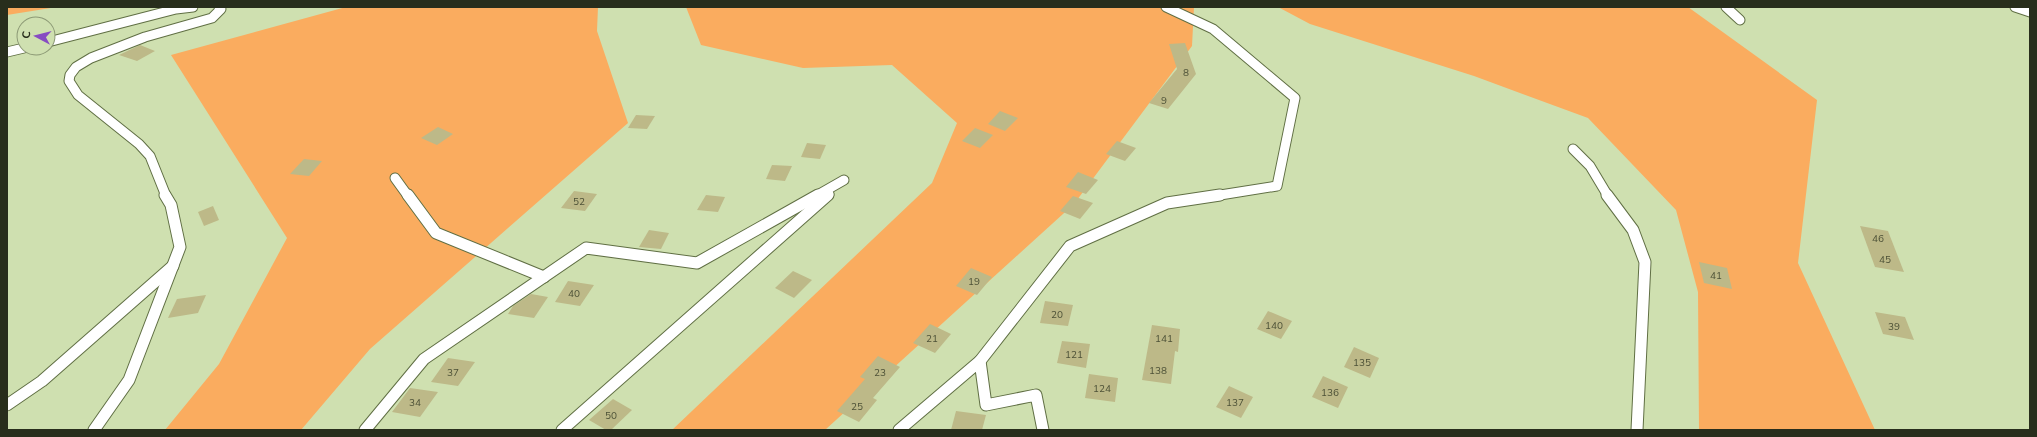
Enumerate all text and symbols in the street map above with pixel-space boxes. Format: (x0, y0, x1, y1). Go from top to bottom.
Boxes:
north arrow (16, 16, 56, 56)
text: С (19, 30, 35, 39)
house number: 8 (1183, 66, 1189, 80)
house number: 9 (1161, 94, 1167, 108)
house number: 52 (573, 195, 585, 209)
house number: 46 (1872, 232, 1884, 246)
house number: 45 (1879, 253, 1891, 267)
house number: 41 (1710, 269, 1722, 283)
house number: 19 (968, 275, 980, 289)
house number: 40 (568, 287, 580, 301)
house number: 20 (1051, 308, 1063, 322)
house number: 140 (1265, 319, 1283, 333)
house number: 39 (1888, 320, 1900, 334)
house number: 21 (926, 332, 938, 346)
house number: 141 (1155, 332, 1173, 346)
house number: 121 (1065, 348, 1083, 362)
house number: 135 (1353, 356, 1371, 370)
house number: 138 (1149, 364, 1167, 378)
house number: 37 (447, 366, 459, 380)
house number: 23 (874, 366, 886, 380)
house number: 124 (1093, 382, 1111, 396)
house number: 136 (1321, 386, 1339, 400)
house number: 34 (409, 396, 421, 410)
house number: 137 (1226, 396, 1244, 410)
house number: 25 (851, 400, 863, 414)
house number: 50 (605, 409, 617, 423)

